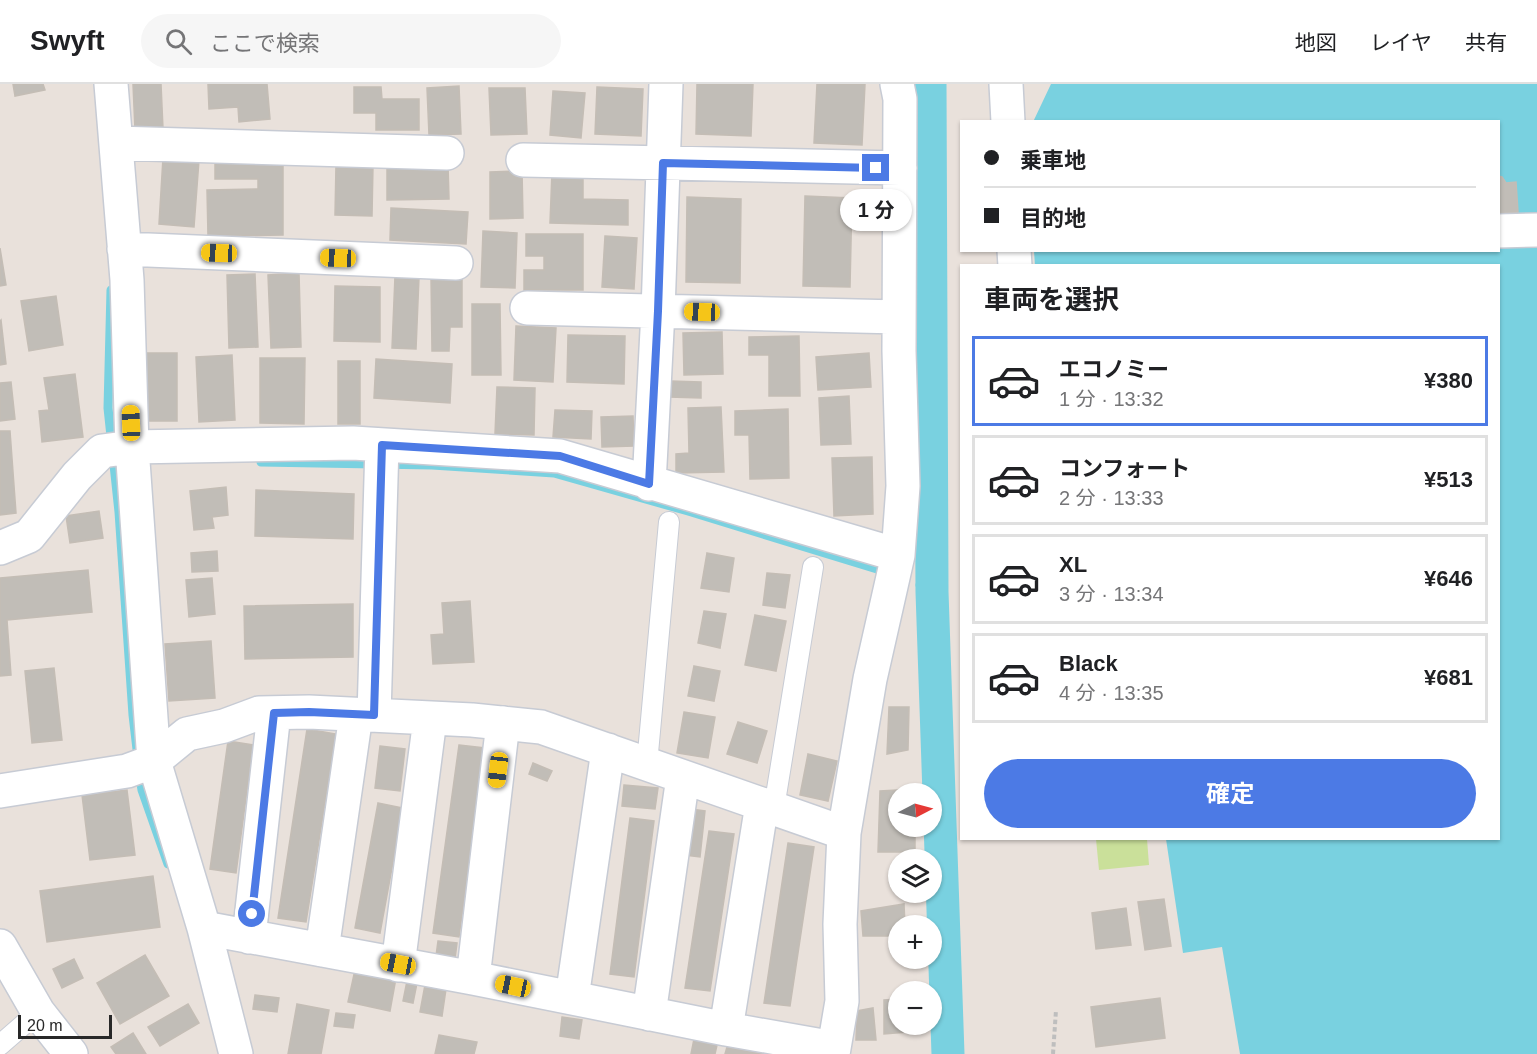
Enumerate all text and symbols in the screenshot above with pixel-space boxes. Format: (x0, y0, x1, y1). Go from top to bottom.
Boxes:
search box (141, 14, 561, 68)
text: Swyft (30, 25, 105, 56)
icon: search (162, 25, 195, 58)
text: ここで検索 (210, 31, 320, 56)
text: 地図 (1295, 31, 1337, 54)
text: レイヤ (1370, 31, 1432, 54)
text: 共有 (1465, 31, 1507, 54)
text: 乗車地 (1020, 148, 1086, 173)
route end (862, 154, 889, 181)
callout: 1 分 (840, 189, 912, 231)
text: 1 分 (858, 199, 894, 221)
text: 目的地 (1020, 206, 1086, 231)
car (201, 243, 237, 263)
car (320, 248, 356, 268)
text: 車両を選択 (984, 285, 1119, 315)
car (684, 302, 720, 322)
icon: car (987, 354, 1041, 408)
text: エコノミー (1059, 357, 1169, 382)
text: ¥380 (1424, 368, 1473, 393)
text: 1 分 · 13:32 (1059, 388, 1164, 410)
car (121, 405, 141, 441)
icon: car (987, 453, 1041, 507)
text: コンフォート (1059, 456, 1190, 481)
text: ¥513 (1424, 467, 1473, 492)
text: 2 分 · 13:33 (1059, 487, 1164, 509)
icon: car (987, 552, 1041, 606)
text: XL (1059, 552, 1087, 577)
text: ¥646 (1424, 566, 1473, 591)
text: 3 分 · 13:34 (1059, 583, 1164, 605)
icon: car (987, 651, 1041, 705)
text: Black (1059, 651, 1118, 676)
text: ¥681 (1424, 665, 1473, 690)
text: 4 分 · 13:35 (1059, 682, 1164, 704)
car (487, 751, 509, 789)
button: 確定 (984, 759, 1476, 828)
north arrow (888, 783, 942, 837)
map controls (888, 783, 942, 1035)
button: layers (888, 849, 942, 903)
route start (238, 900, 265, 927)
button: + (888, 915, 942, 969)
car (379, 952, 417, 976)
car (494, 973, 532, 999)
button: − (888, 981, 942, 1035)
scale bar (18, 1012, 112, 1040)
text: 20 m (27, 1017, 63, 1034)

